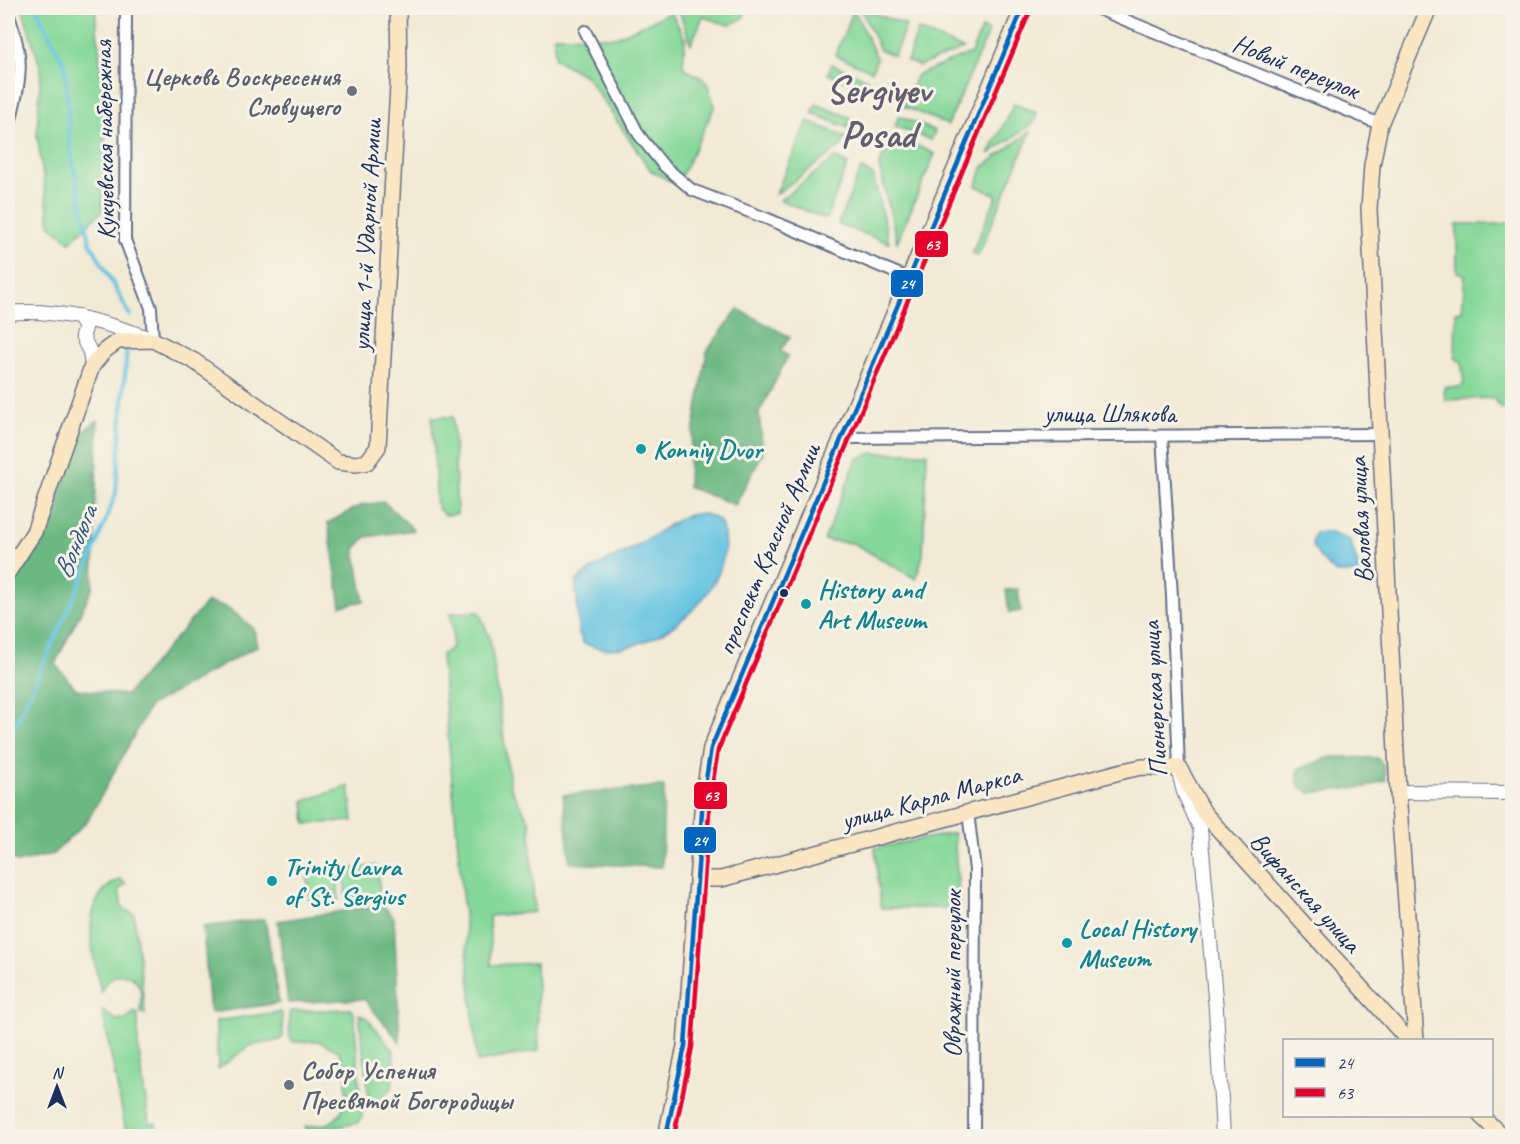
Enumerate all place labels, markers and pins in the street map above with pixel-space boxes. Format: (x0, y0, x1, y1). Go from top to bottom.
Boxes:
place label: Церковь Воскресения Словущего (144, 60, 342, 123)
marker: Церковь Воскресения Словущего (345, 84, 359, 98)
place label: Konniy Dvor (653, 433, 765, 466)
marker: Konniy Dvor (634, 442, 648, 456)
place label: History and Art Museum (818, 573, 928, 636)
unlabelled marker (778, 587, 790, 599)
marker: History and Art Museum (799, 597, 813, 611)
place label: Trinity Lavra of St. Sergius (284, 850, 407, 913)
marker: Trinity Lavra of St. Sergius (265, 874, 279, 888)
place label: Local History Museum (1079, 912, 1199, 975)
marker: Local History Museum (1060, 936, 1074, 950)
place label: Собор Успения Пресвятой Богородицы (301, 1054, 515, 1117)
marker: Собор Успения Пресвятой Богородицы (282, 1078, 296, 1092)

